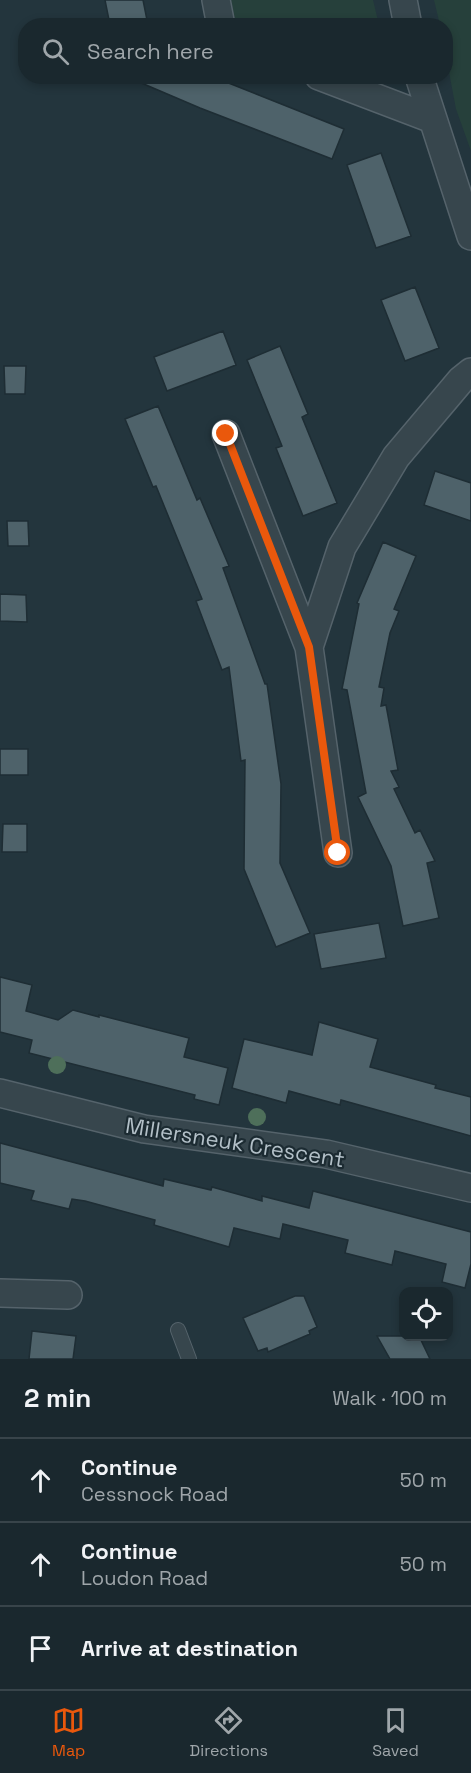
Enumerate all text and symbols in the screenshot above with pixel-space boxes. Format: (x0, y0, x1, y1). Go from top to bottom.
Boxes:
search box (18, 18, 453, 84)
icon: search (39, 35, 72, 68)
text: Search here (87, 37, 214, 65)
route end (212, 420, 238, 446)
route start (324, 839, 350, 865)
street label: Millersneuk Crescent (123, 1111, 347, 1173)
map controls (399, 1287, 453, 1341)
button: locate (399, 1287, 453, 1341)
text: 2 min (24, 1381, 91, 1415)
text: Walk · 100 m (332, 1385, 447, 1411)
text: Continue (81, 1453, 177, 1481)
icon: ahead (24, 1464, 57, 1497)
text: 50 m (400, 1467, 447, 1493)
text: Cessnock Road (81, 1481, 228, 1507)
text: Continue (81, 1537, 177, 1565)
icon: ahead (24, 1548, 57, 1581)
text: 50 m (400, 1551, 447, 1577)
text: Loudon Road (81, 1565, 208, 1591)
icon: arrive (24, 1632, 57, 1665)
text: Arrive at destination (81, 1634, 298, 1662)
tab: Map (52, 1704, 85, 1761)
tab: Directions (190, 1704, 268, 1761)
tab: Saved (372, 1704, 419, 1761)

